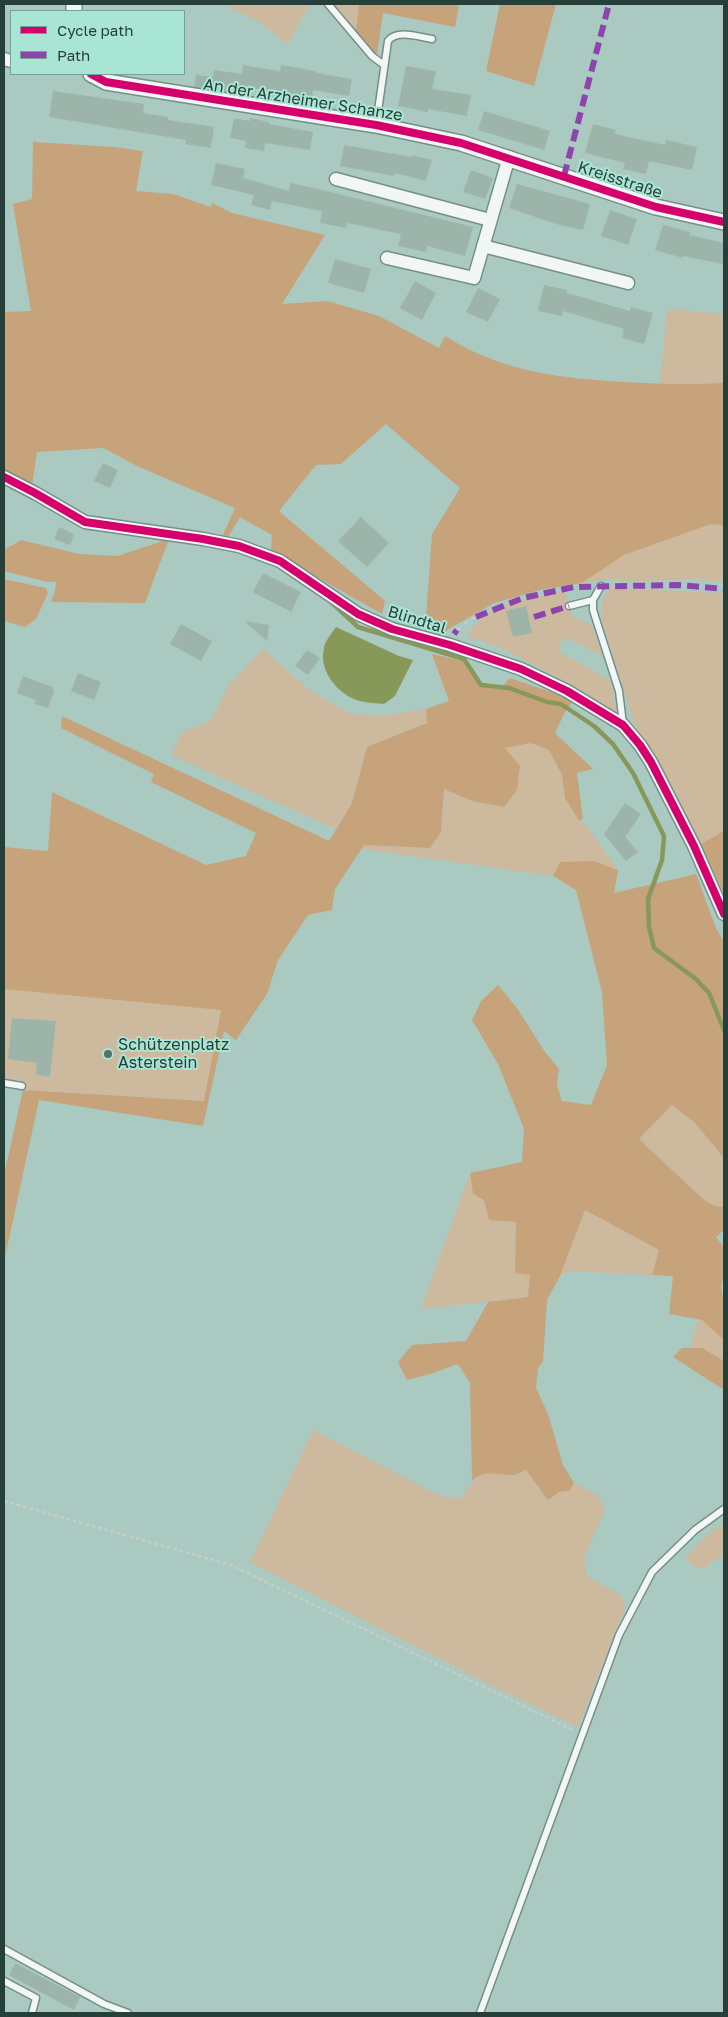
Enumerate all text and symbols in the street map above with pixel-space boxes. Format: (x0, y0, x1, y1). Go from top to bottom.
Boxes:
legend (10, 10, 185, 75)
text: Cycle path (57, 21, 133, 39)
text: Path (57, 46, 90, 64)
street label: An der Arzheimer Schanze (202, 75, 404, 125)
street label: Kreisstraße (575, 157, 665, 203)
street label: Blindtal (385, 602, 449, 638)
place label: Schützenplatz Asterstein (118, 1035, 229, 1073)
marker: Schützenplatz Asterstein (102, 1048, 114, 1060)

